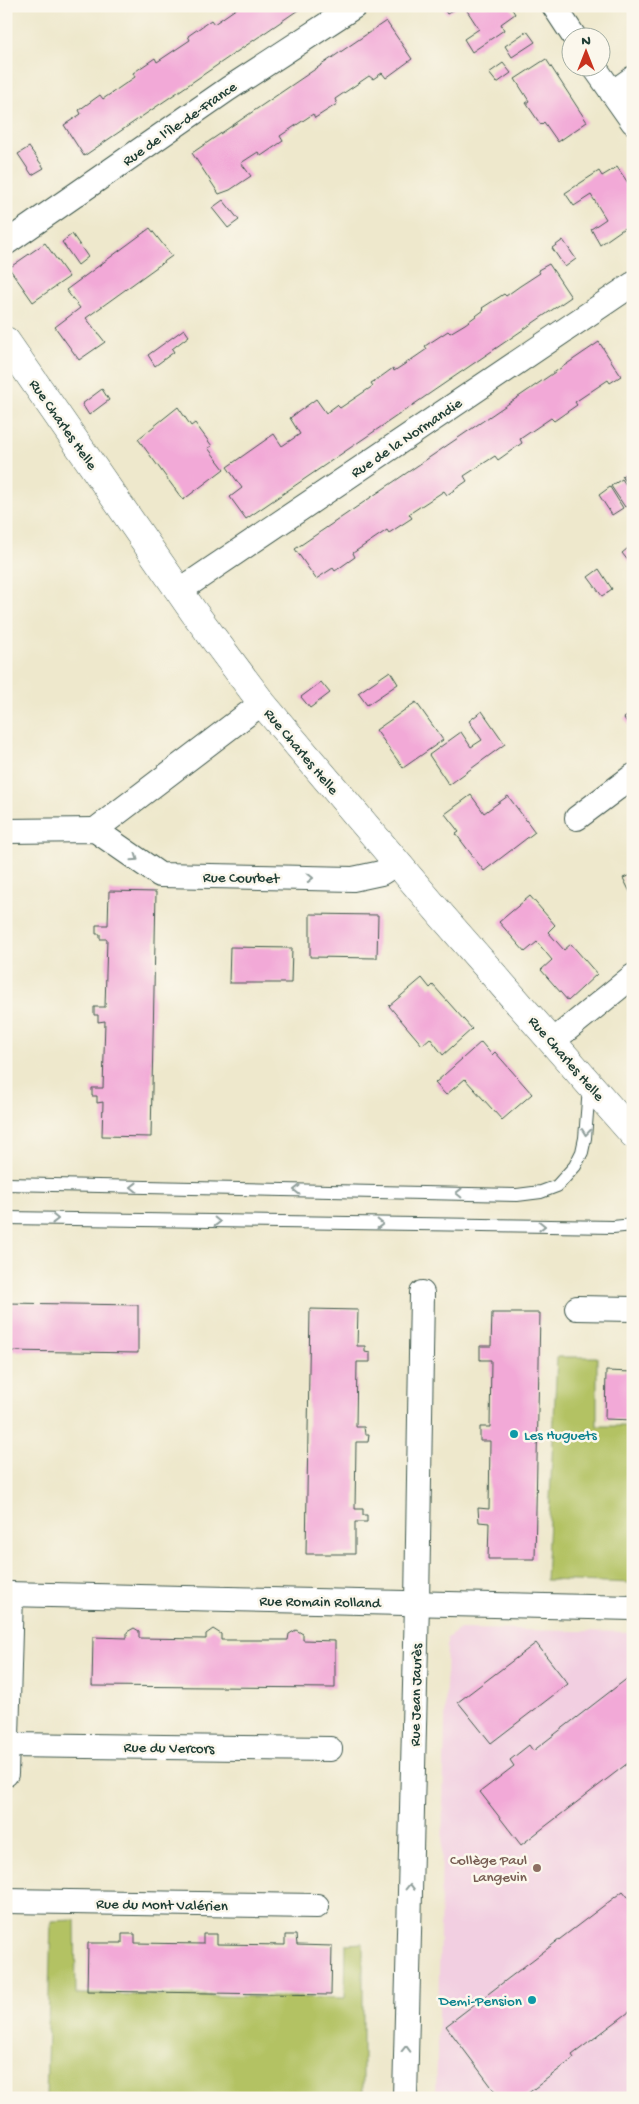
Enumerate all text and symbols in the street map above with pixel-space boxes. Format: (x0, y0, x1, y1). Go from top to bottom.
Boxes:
north arrow (562, 28, 612, 78)
text: N (581, 33, 591, 50)
street label: Rue de l'Île-de-France (120, 78, 241, 171)
street label: Rue Charles Helle (24, 376, 101, 474)
street label: Rue de la Normandie (348, 395, 466, 483)
street label: Rue Charles Helle (259, 706, 342, 799)
one-way arrow (130, 852, 139, 861)
street label: Rue Courbet (203, 869, 281, 889)
one-way arrow (306, 873, 314, 883)
street label: Rue Charles Helle (524, 1013, 607, 1106)
one-way arrow (581, 1128, 592, 1136)
one-way arrow (130, 1182, 138, 1192)
one-way arrow (292, 1185, 300, 1195)
one-way arrow (455, 1188, 463, 1199)
one-way arrow (52, 1214, 59, 1224)
one-way arrow (214, 1217, 222, 1227)
one-way arrow (376, 1219, 384, 1229)
one-way arrow (539, 1221, 547, 1232)
place label: Les Huguets (524, 1427, 597, 1445)
marker: Les Huguets (508, 1428, 520, 1440)
street label: Rue Romain Rolland (259, 1593, 382, 1613)
street label: Rue Jean Jaurès (407, 1643, 427, 1747)
street label: Rue du Vercors (123, 1739, 215, 1759)
place label: Collège Paul Langevin (450, 1852, 527, 1887)
marker: Collège Paul Langevin (531, 1862, 543, 1874)
one-way arrow (405, 1882, 415, 1890)
street label: Rue du Mont Valérien (96, 1896, 228, 1916)
place label: Demi-Pension (438, 1993, 522, 2011)
marker: Demi-Pension (526, 1994, 538, 2006)
one-way arrow (401, 2045, 411, 2052)

